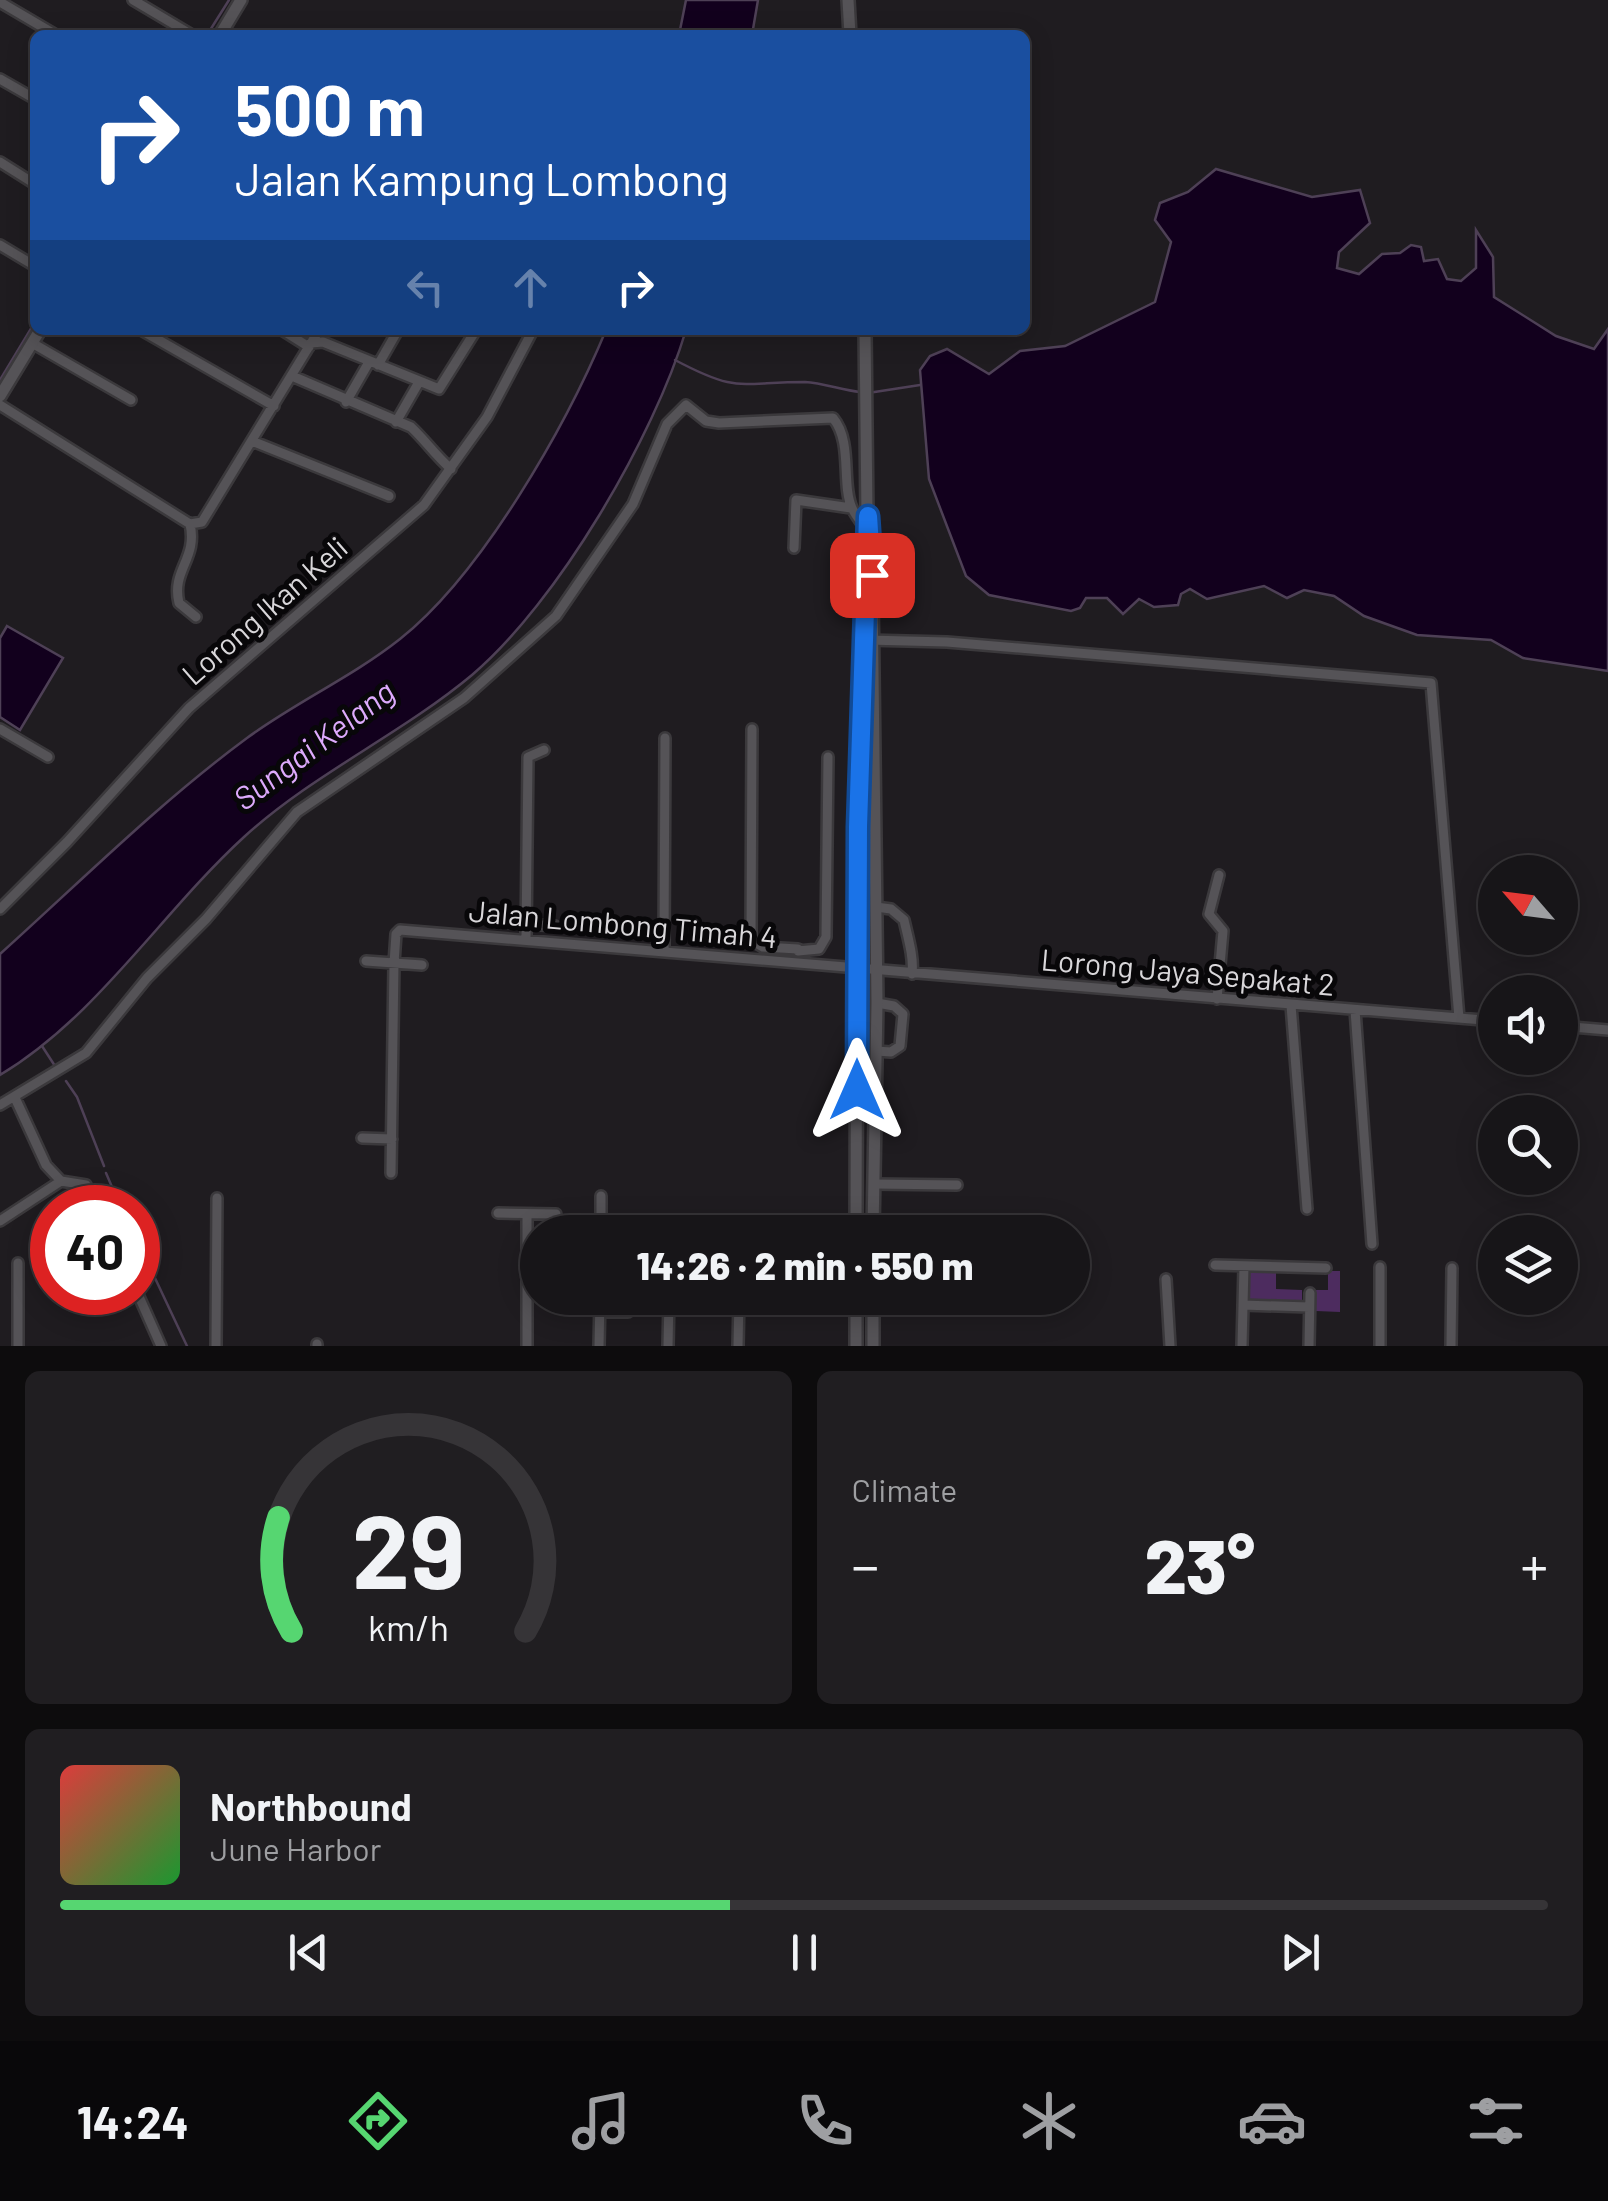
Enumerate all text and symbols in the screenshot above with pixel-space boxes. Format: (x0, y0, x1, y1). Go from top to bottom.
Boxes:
text: 500 m (235, 66, 425, 150)
icon: right (70, 70, 200, 200)
text: Jalan Kampung Lombong (235, 151, 729, 205)
icon: left (398, 260, 453, 315)
icon: ahead (503, 260, 558, 315)
icon: right (608, 260, 663, 315)
street label: Lorong Ikan Keli (174, 528, 354, 692)
pin (830, 533, 915, 618)
icon: arrive (845, 548, 900, 603)
water label: Sungai Kelang (225, 671, 401, 817)
north arrow (1478, 855, 1578, 955)
map controls (1478, 855, 1578, 1315)
street label: Jalan Lombong Timah 4 (467, 892, 779, 954)
street label: Lorong Jaya Sepakat 2 (1040, 940, 1336, 1002)
button: sound (1478, 975, 1578, 1075)
position arrow (805, 1038, 909, 1142)
button: search (1478, 1095, 1578, 1195)
speed limit sign: 40 (30, 1185, 160, 1315)
button: layers (1478, 1215, 1578, 1315)
text: 14:26 · 2 min · 550 m (636, 1242, 974, 1288)
text: Climate (852, 1470, 957, 1508)
text: 29 (352, 1485, 465, 1610)
text: 23° (1145, 1519, 1255, 1609)
text: − (852, 1531, 879, 1597)
text: + (1520, 1531, 1548, 1597)
text: km/h (368, 1605, 449, 1648)
text: Northbound (210, 1783, 412, 1829)
text: June Harbor (210, 1829, 381, 1867)
icon: previous (281, 1925, 336, 1980)
icon: pause (777, 1925, 832, 1980)
icon: next (1273, 1925, 1328, 1980)
icon: directions (343, 2086, 413, 2156)
icon: music (566, 2086, 636, 2156)
icon: phone (790, 2086, 860, 2156)
icon: climate (1014, 2086, 1084, 2156)
icon: car (1237, 2086, 1307, 2156)
icon: filters (1461, 2086, 1531, 2156)
text: 14:24 (77, 2094, 189, 2148)

